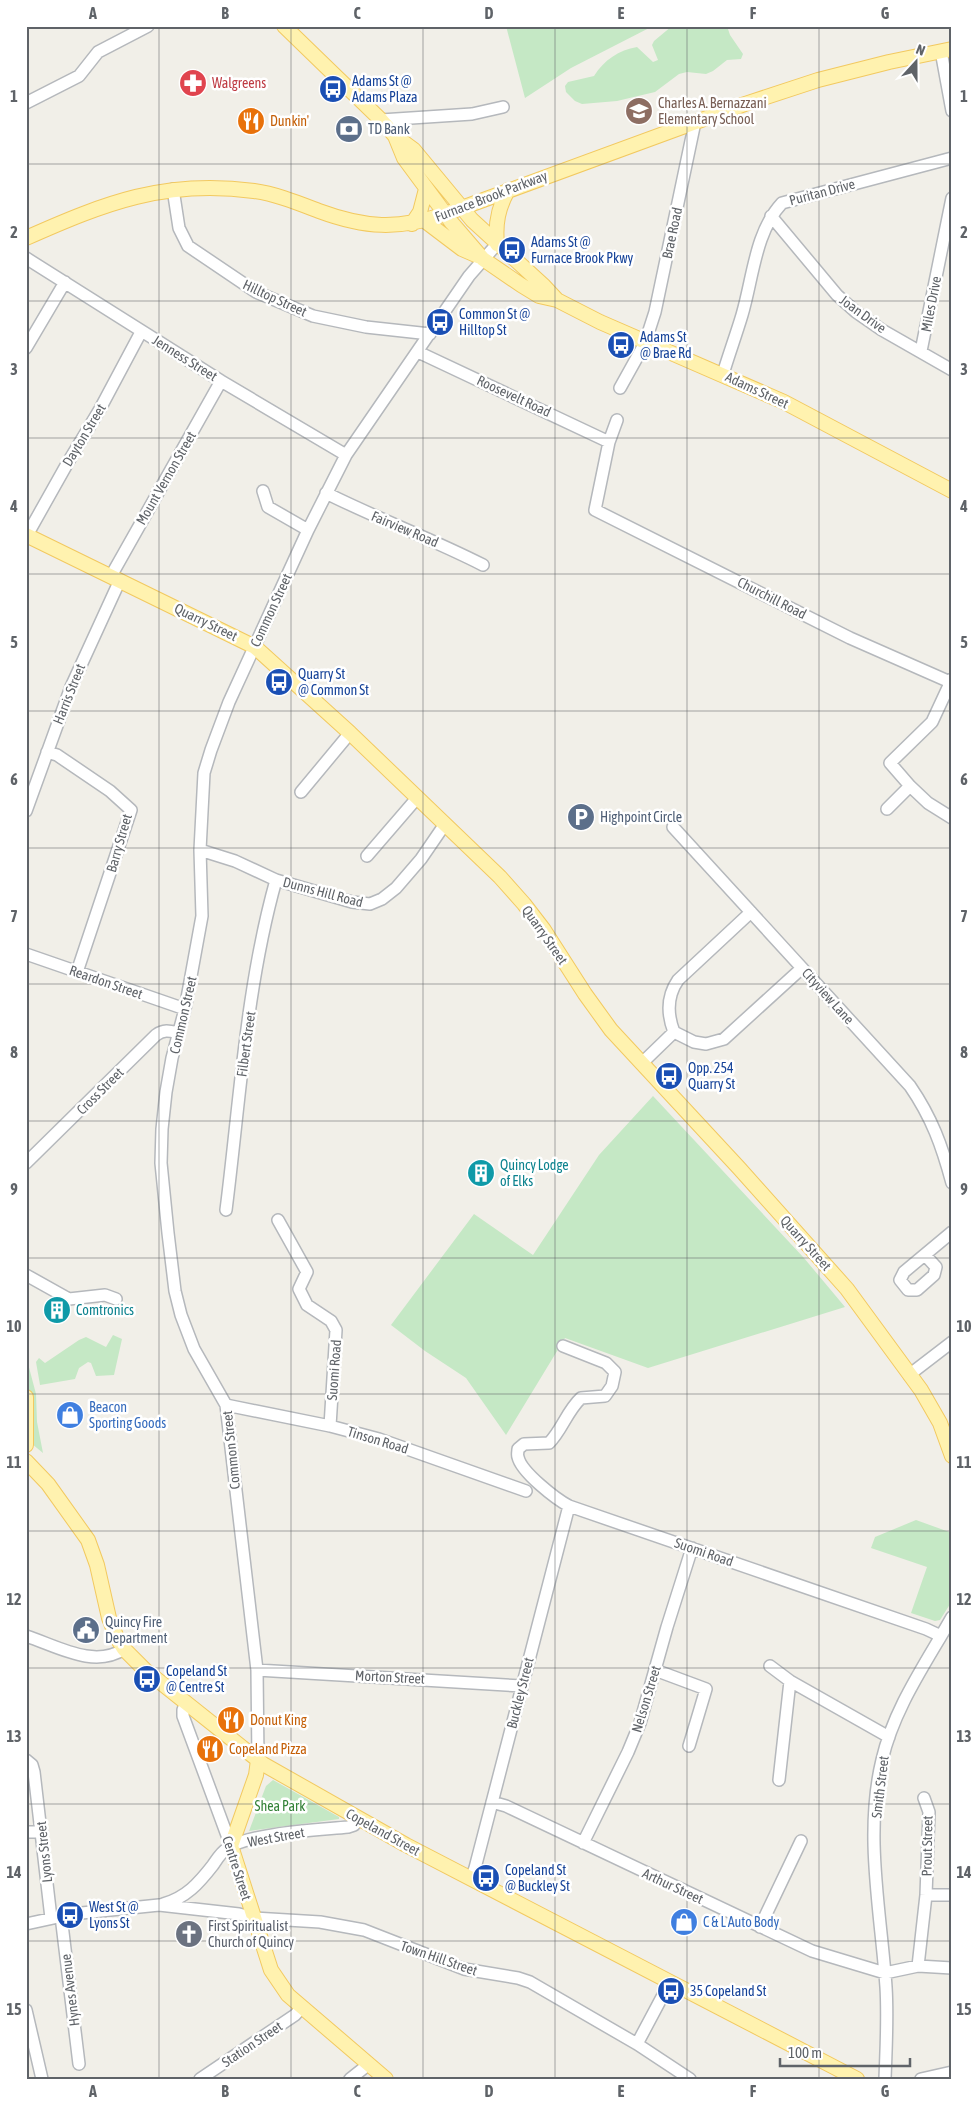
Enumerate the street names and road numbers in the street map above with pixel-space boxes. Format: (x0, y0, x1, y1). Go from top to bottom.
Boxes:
street label: Furnace Brook Parkway (433, 167, 550, 225)
street label: Puritan Drive (787, 176, 857, 208)
street label: Brae Road (659, 206, 685, 260)
street label: Miles Drive (918, 275, 944, 333)
street label: Hilltop Street (241, 276, 309, 320)
street label: Joan Drive (837, 292, 889, 336)
street label: Jenness Street (150, 332, 220, 384)
street label: Adams Street (723, 368, 791, 412)
street label: Roosevelt Road (475, 372, 553, 420)
street label: Dayton Street (59, 401, 109, 469)
street label: Mount Vernon Street (133, 428, 199, 528)
street label: Fairview Road (369, 508, 441, 550)
street label: Common Street (247, 571, 295, 649)
street label: Churchill Road (735, 574, 809, 622)
street label: Quarry Street (172, 600, 240, 644)
street label: Harris Street (50, 661, 88, 727)
street label: Barry Street (103, 812, 135, 874)
street label: Dunns Hill Road (281, 874, 365, 910)
street label: Quarry Street (519, 903, 571, 967)
street label: Reardon Street (67, 962, 145, 1002)
street label: Cityview Lane (799, 965, 857, 1027)
street label: Common Street (166, 975, 200, 1055)
street label: Filbert Street (233, 1010, 259, 1078)
street label: Cross Street (73, 1064, 127, 1118)
street label: Quarry Street (777, 1212, 835, 1274)
street label: Suomi Road (324, 1339, 344, 1401)
street label: Common Street (219, 1410, 243, 1490)
street label: Tinson Road (346, 1423, 410, 1457)
street label: Suomi Road (672, 1534, 736, 1570)
street label: Buckley Street (503, 1656, 537, 1730)
street label: Nelson Street (628, 1664, 664, 1734)
street label: Morton Street (355, 1667, 425, 1687)
street label: Smith Street (868, 1755, 892, 1819)
street label: Copeland Street (343, 1805, 423, 1859)
street label: Prout Street (918, 1815, 936, 1877)
street label: Lyons Street (33, 1821, 55, 1883)
street label: West Street (246, 1824, 306, 1850)
street label: Centre Street (219, 1834, 255, 1902)
street label: Arthur Street (640, 1865, 706, 1907)
street label: Town Hill Street (398, 1937, 480, 1979)
street label: Hynes Avenue (58, 1953, 82, 2027)
street label: Station Street (219, 2018, 285, 2070)

